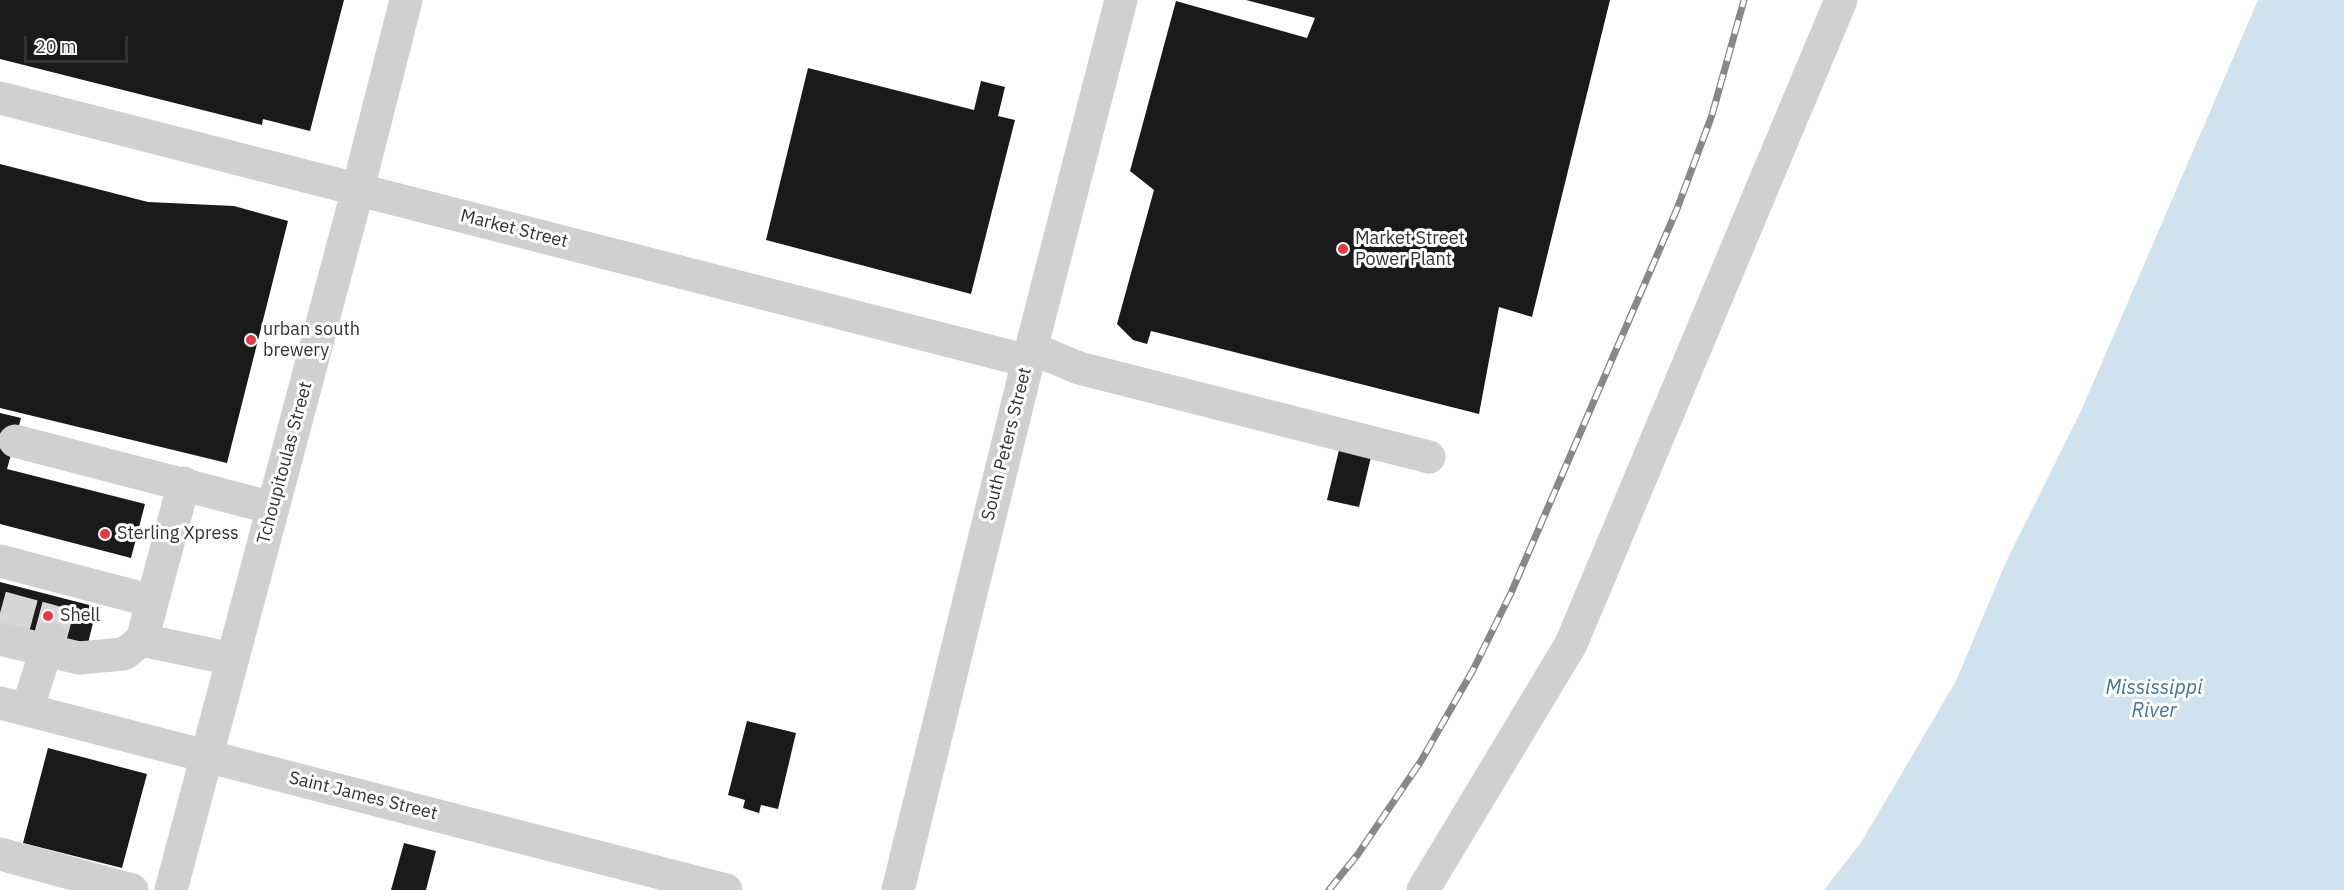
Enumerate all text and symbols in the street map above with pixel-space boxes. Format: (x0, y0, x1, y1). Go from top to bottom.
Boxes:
scale bar (27, 24, 130, 62)
text: 20 m (35, 35, 77, 58)
street label: Market Street (458, 205, 570, 253)
place label: Market Street Power Plant (1355, 228, 1465, 270)
marker: Market Street Power Plant (1336, 242, 1350, 256)
place label: urban south brewery (263, 319, 360, 362)
marker: urban south brewery (244, 333, 258, 347)
street label: South Peters Street (978, 365, 1036, 523)
street label: Tchoupitoulas Street (253, 380, 317, 546)
place label: Sterling Xpress (117, 523, 239, 545)
marker: Sterling Xpress (98, 527, 112, 541)
place label: Shell (60, 605, 100, 627)
marker: Shell (41, 609, 55, 623)
water label: Mississippi River (2105, 676, 2203, 723)
street label: Saint James Street (287, 767, 439, 825)

